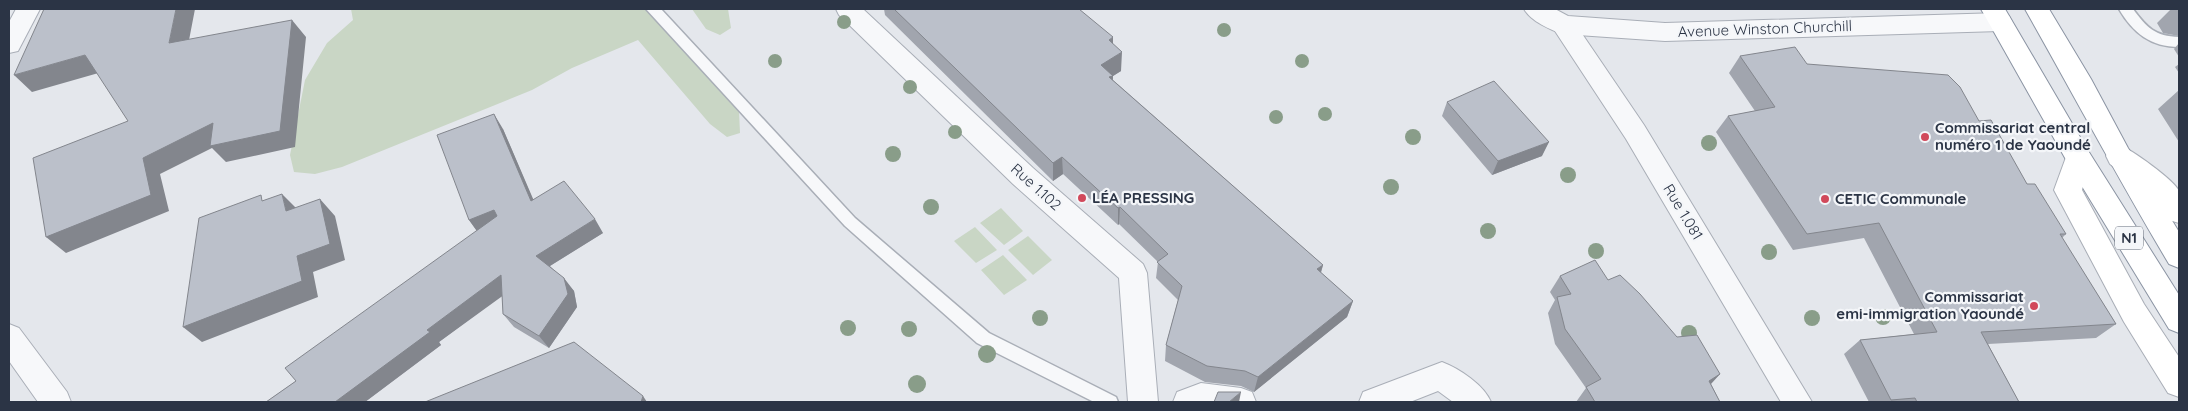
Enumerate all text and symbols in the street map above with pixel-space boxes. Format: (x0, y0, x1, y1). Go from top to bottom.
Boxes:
street label: Avenue Winston Churchill (1678, 16, 1852, 41)
place label: Commissariat central numéro 1 de Yaoundé (1935, 118, 2091, 154)
marker: Commissariat central numéro 1 de Yaoundé (1919, 131, 1931, 143)
street label: Rue 1.102 (1007, 159, 1066, 214)
street label: Rue 1.081 (1659, 180, 1708, 243)
place label: LÉA PRESSING (1092, 188, 1194, 207)
place label: CETIC Communale (1835, 189, 1967, 208)
marker: LÉA PRESSING (1076, 192, 1088, 204)
marker: CETIC Communale (1819, 193, 1831, 205)
road number: N1 (2115, 227, 2143, 250)
place label: Commissariat emi-immigration Yaoundé (1836, 287, 2024, 323)
marker: Commissariat emi-immigration Yaoundé (2028, 300, 2040, 312)

